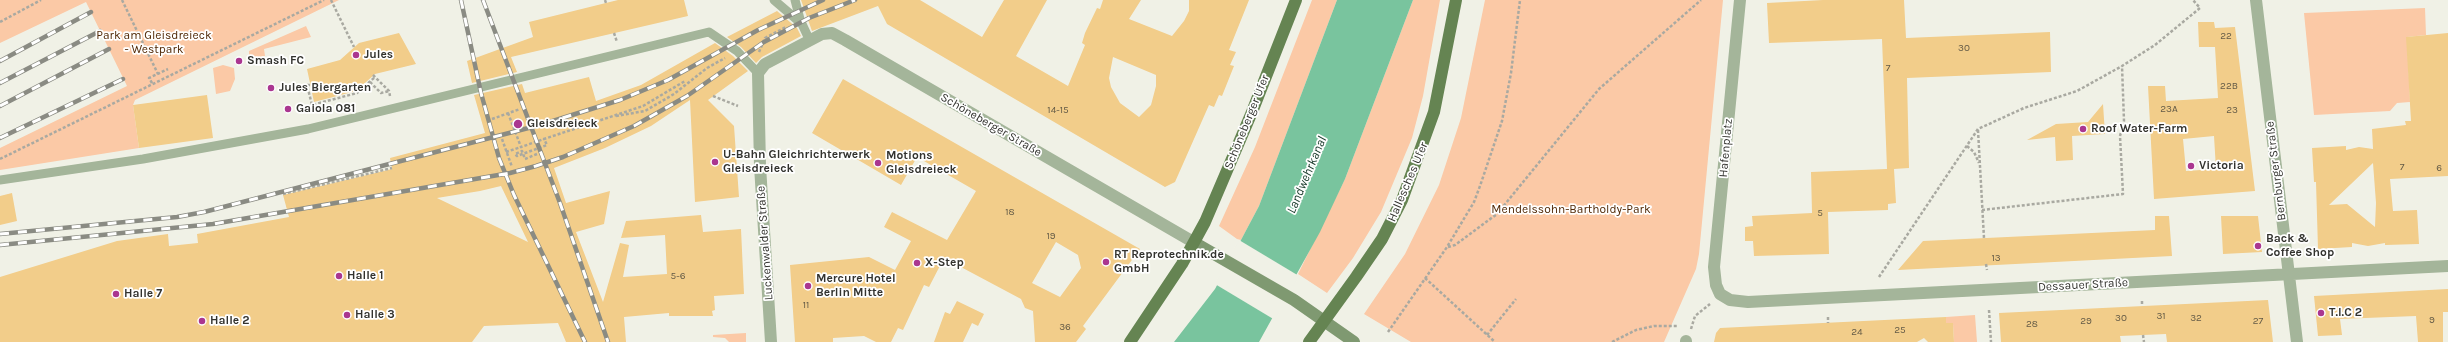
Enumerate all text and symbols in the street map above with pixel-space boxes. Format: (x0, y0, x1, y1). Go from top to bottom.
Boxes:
park label: Park am Gleisdreieck - Westpark (96, 29, 212, 57)
house number: 22 (2220, 30, 2232, 42)
house number: 30 (1958, 42, 1970, 54)
place label: Jules (364, 48, 393, 62)
marker: Jules (351, 50, 361, 60)
place label: Smash FC (247, 54, 304, 68)
marker: Smash FC (234, 56, 244, 66)
house number: 7 (1886, 62, 1890, 74)
street label: Schöneberger Ufer (1221, 73, 1273, 171)
house number: 22B (2220, 80, 2238, 92)
place label: Jules Biergarten (279, 81, 371, 95)
marker: Jules Biergarten (266, 83, 276, 93)
street label: Schöneberger Straße (938, 90, 1044, 160)
place label: Gaiola 081 (296, 102, 355, 116)
house number: 23A (2160, 103, 2178, 115)
marker: Gaiola 081 (283, 104, 293, 114)
house number: 14-15 (1047, 104, 1069, 116)
house number: 23 (2226, 104, 2238, 116)
place label: Gleisdreieck (527, 117, 598, 131)
marker: Gleisdreieck (512, 118, 524, 130)
street label: Hafenplatz (1716, 118, 1736, 178)
street label: Bernburger Straße (2263, 120, 2289, 222)
place label: Roof Water-Farm (2091, 122, 2187, 136)
marker: Roof Water-Farm (2078, 124, 2088, 134)
water label: Landwehrkanal (1284, 134, 1330, 216)
street label: Hallesches Ufer (1385, 140, 1431, 224)
place label: U-Bahn Gleichrichterwerk Gleisdreieck (723, 148, 870, 176)
place label: Motions Gleisdreieck (886, 149, 957, 177)
marker: U-Bahn Gleichrichterwerk Gleisdreieck (710, 157, 720, 167)
marker: Motions Gleisdreieck (873, 158, 883, 168)
place label: Victoria (2199, 159, 2244, 173)
marker: Victoria (2186, 161, 2196, 171)
house number: 7 (2400, 161, 2404, 173)
house number: 6 (2436, 162, 2442, 174)
street label: Luckenwalder Straße (754, 185, 776, 301)
park label: Mendelssohn-Bartholdy-Park (1491, 203, 1651, 217)
house number: 18 (1005, 206, 1015, 218)
house number: 5 (1817, 207, 1823, 219)
house number: 19 (1046, 230, 1056, 242)
place label: Back & Coffee Shop (2266, 232, 2334, 260)
marker: Back & Coffee Shop (2253, 241, 2263, 251)
place label: RT Reprotechnik.de GmbH (1114, 248, 1224, 276)
house number: 13 (1991, 252, 2001, 264)
place label: X-Step (925, 256, 964, 270)
marker: RT Reprotechnik.de GmbH (1101, 257, 1111, 267)
marker: X-Step (912, 258, 922, 268)
place label: Halle 1 (347, 269, 383, 283)
house number: 5-6 (671, 270, 685, 282)
marker: Halle 1 (334, 271, 344, 281)
place label: Mercure Hotel Berlin Mitte (816, 272, 896, 300)
street label: Dessauer Straße (2038, 275, 2128, 295)
marker: Mercure Hotel Berlin Mitte (803, 281, 813, 291)
place label: Halle 7 (124, 287, 162, 301)
marker: Halle 7 (111, 289, 121, 299)
house number: 11 (803, 299, 809, 311)
place label: T.I.C 2 (2329, 306, 2362, 320)
place label: Halle 3 (355, 308, 395, 322)
marker: T.I.C 2 (2316, 308, 2326, 318)
marker: Halle 3 (342, 310, 352, 320)
house number: 31 (2156, 310, 2166, 322)
house number: 30 (2115, 312, 2127, 324)
house number: 32 (2190, 312, 2202, 324)
place label: Halle 2 (210, 314, 249, 328)
house number: 9 (2429, 314, 2435, 326)
house number: 29 (2080, 315, 2092, 327)
house number: 27 (2253, 315, 2263, 327)
marker: Halle 2 (197, 316, 207, 326)
house number: 28 (2026, 318, 2038, 330)
house number: 36 (1059, 321, 1071, 333)
house number: 25 (1894, 324, 1906, 336)
house number: 24 (1851, 326, 1863, 338)

